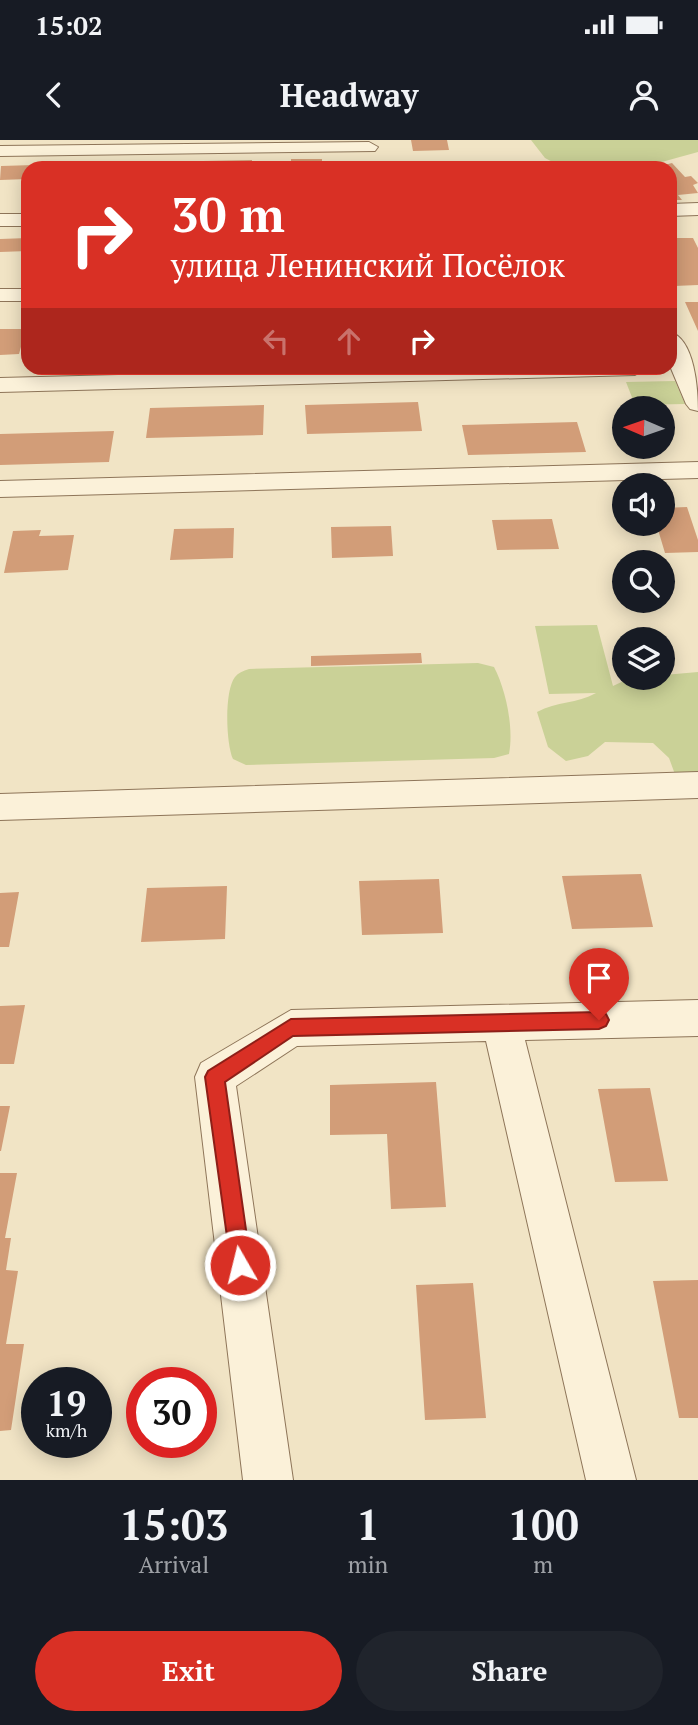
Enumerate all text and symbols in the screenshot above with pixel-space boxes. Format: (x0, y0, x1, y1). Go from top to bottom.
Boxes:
text: 15:02 (35, 8, 103, 42)
text: Headway (280, 74, 418, 116)
icon: back (35, 76, 73, 114)
icon: person (625, 76, 663, 114)
text: 30 m (171, 181, 285, 246)
icon: right (56, 189, 147, 280)
text: улица Ленинский Посёлок (171, 244, 565, 286)
icon: left (257, 322, 295, 360)
icon: ahead (330, 322, 368, 360)
icon: right (403, 322, 441, 360)
north arrow (612, 396, 676, 458)
map controls (612, 396, 675, 690)
button: sound (612, 473, 675, 536)
button: search (612, 550, 675, 613)
button: layers (612, 627, 675, 690)
pin (569, 948, 629, 1020)
icon: arrive (580, 959, 618, 997)
position arrow (203, 1228, 277, 1302)
speed limit sign: 30 (126, 1367, 217, 1458)
text: 19 (47, 1380, 86, 1426)
text: km/h (46, 1418, 87, 1442)
text: 15:03 (119, 1496, 229, 1552)
text: 1 (356, 1496, 380, 1552)
text: 100 (508, 1496, 579, 1552)
text: Arrival (139, 1549, 209, 1580)
text: min (348, 1549, 388, 1580)
text: m (533, 1549, 553, 1580)
button: Exit (35, 1631, 342, 1711)
button: Share (356, 1631, 663, 1711)

